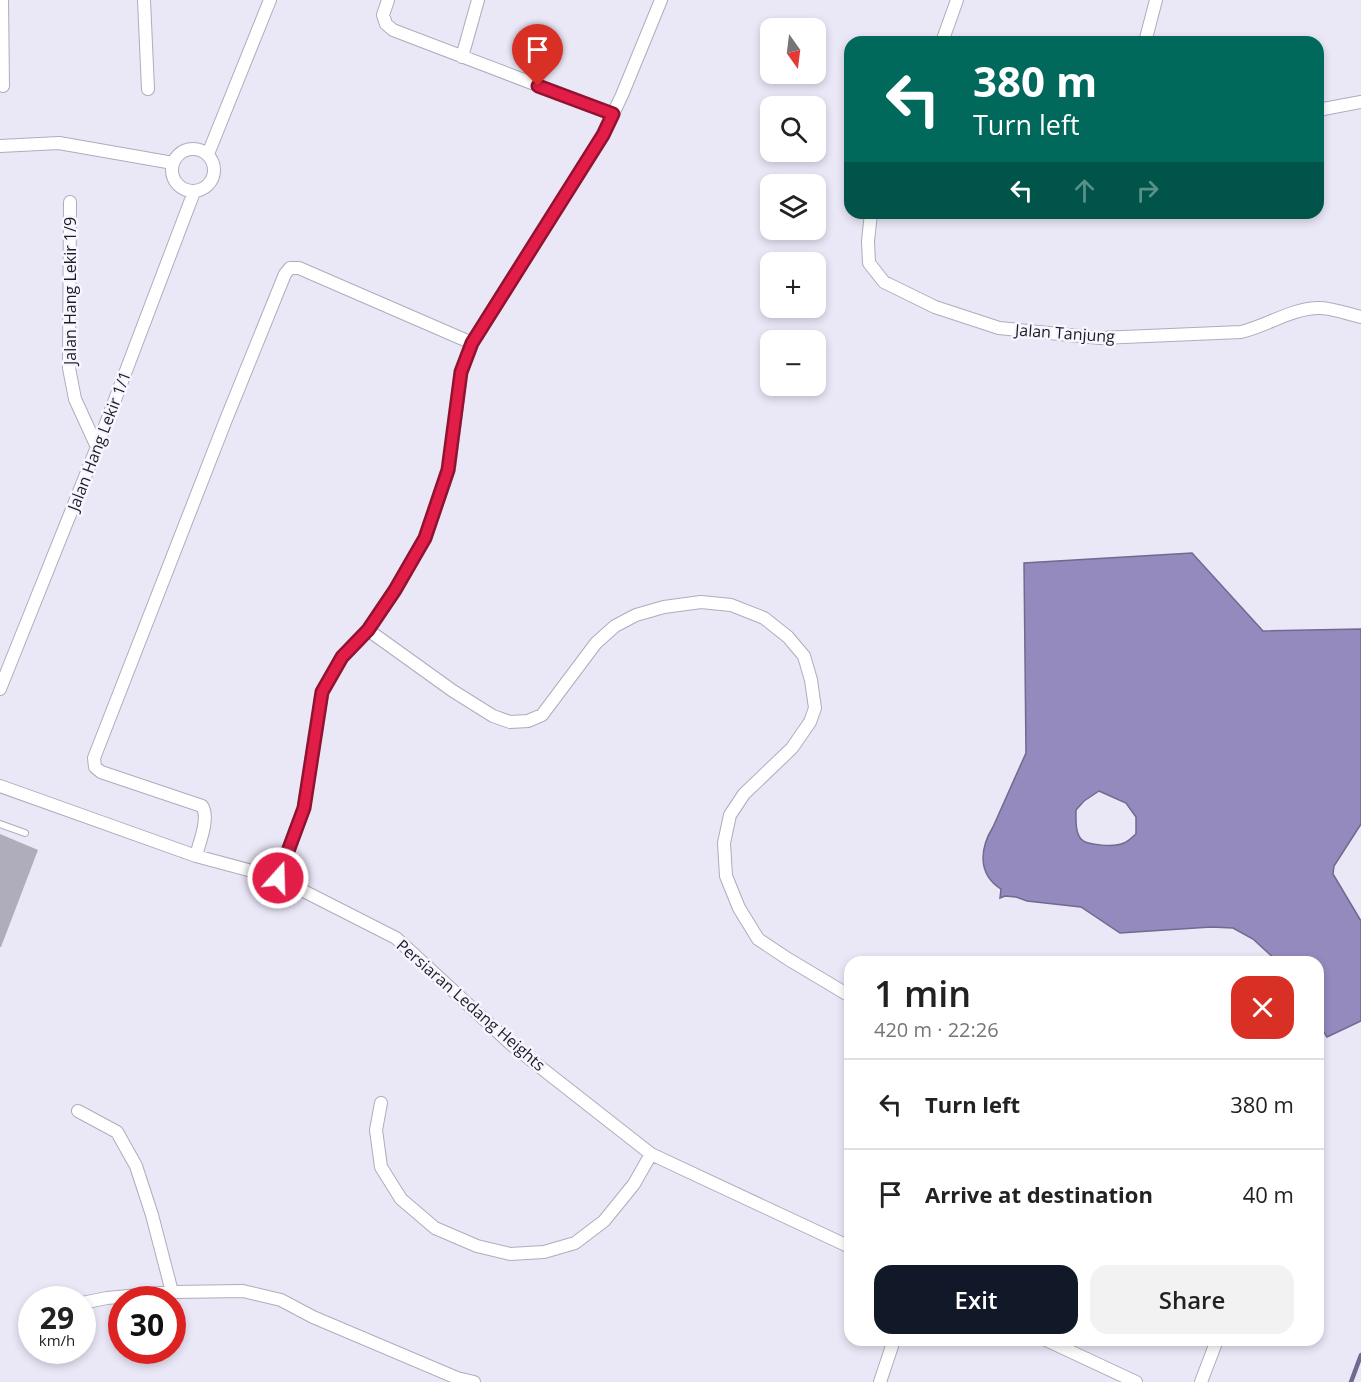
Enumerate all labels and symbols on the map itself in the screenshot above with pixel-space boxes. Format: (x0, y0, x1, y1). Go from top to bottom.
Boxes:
north arrow (760, 18, 826, 84)
pin (512, 24, 563, 86)
street label: Jalan Hang Lekir 1/9 (59, 217, 81, 367)
street label: Jalan Tanjung (1012, 318, 1116, 347)
street label: Jalan Hang Lekir 1/1 (61, 368, 136, 516)
position arrow (246, 846, 310, 910)
street label: Persiaran Ledang Heights (392, 934, 550, 1076)
speed limit sign: 30 (108, 1286, 186, 1364)

